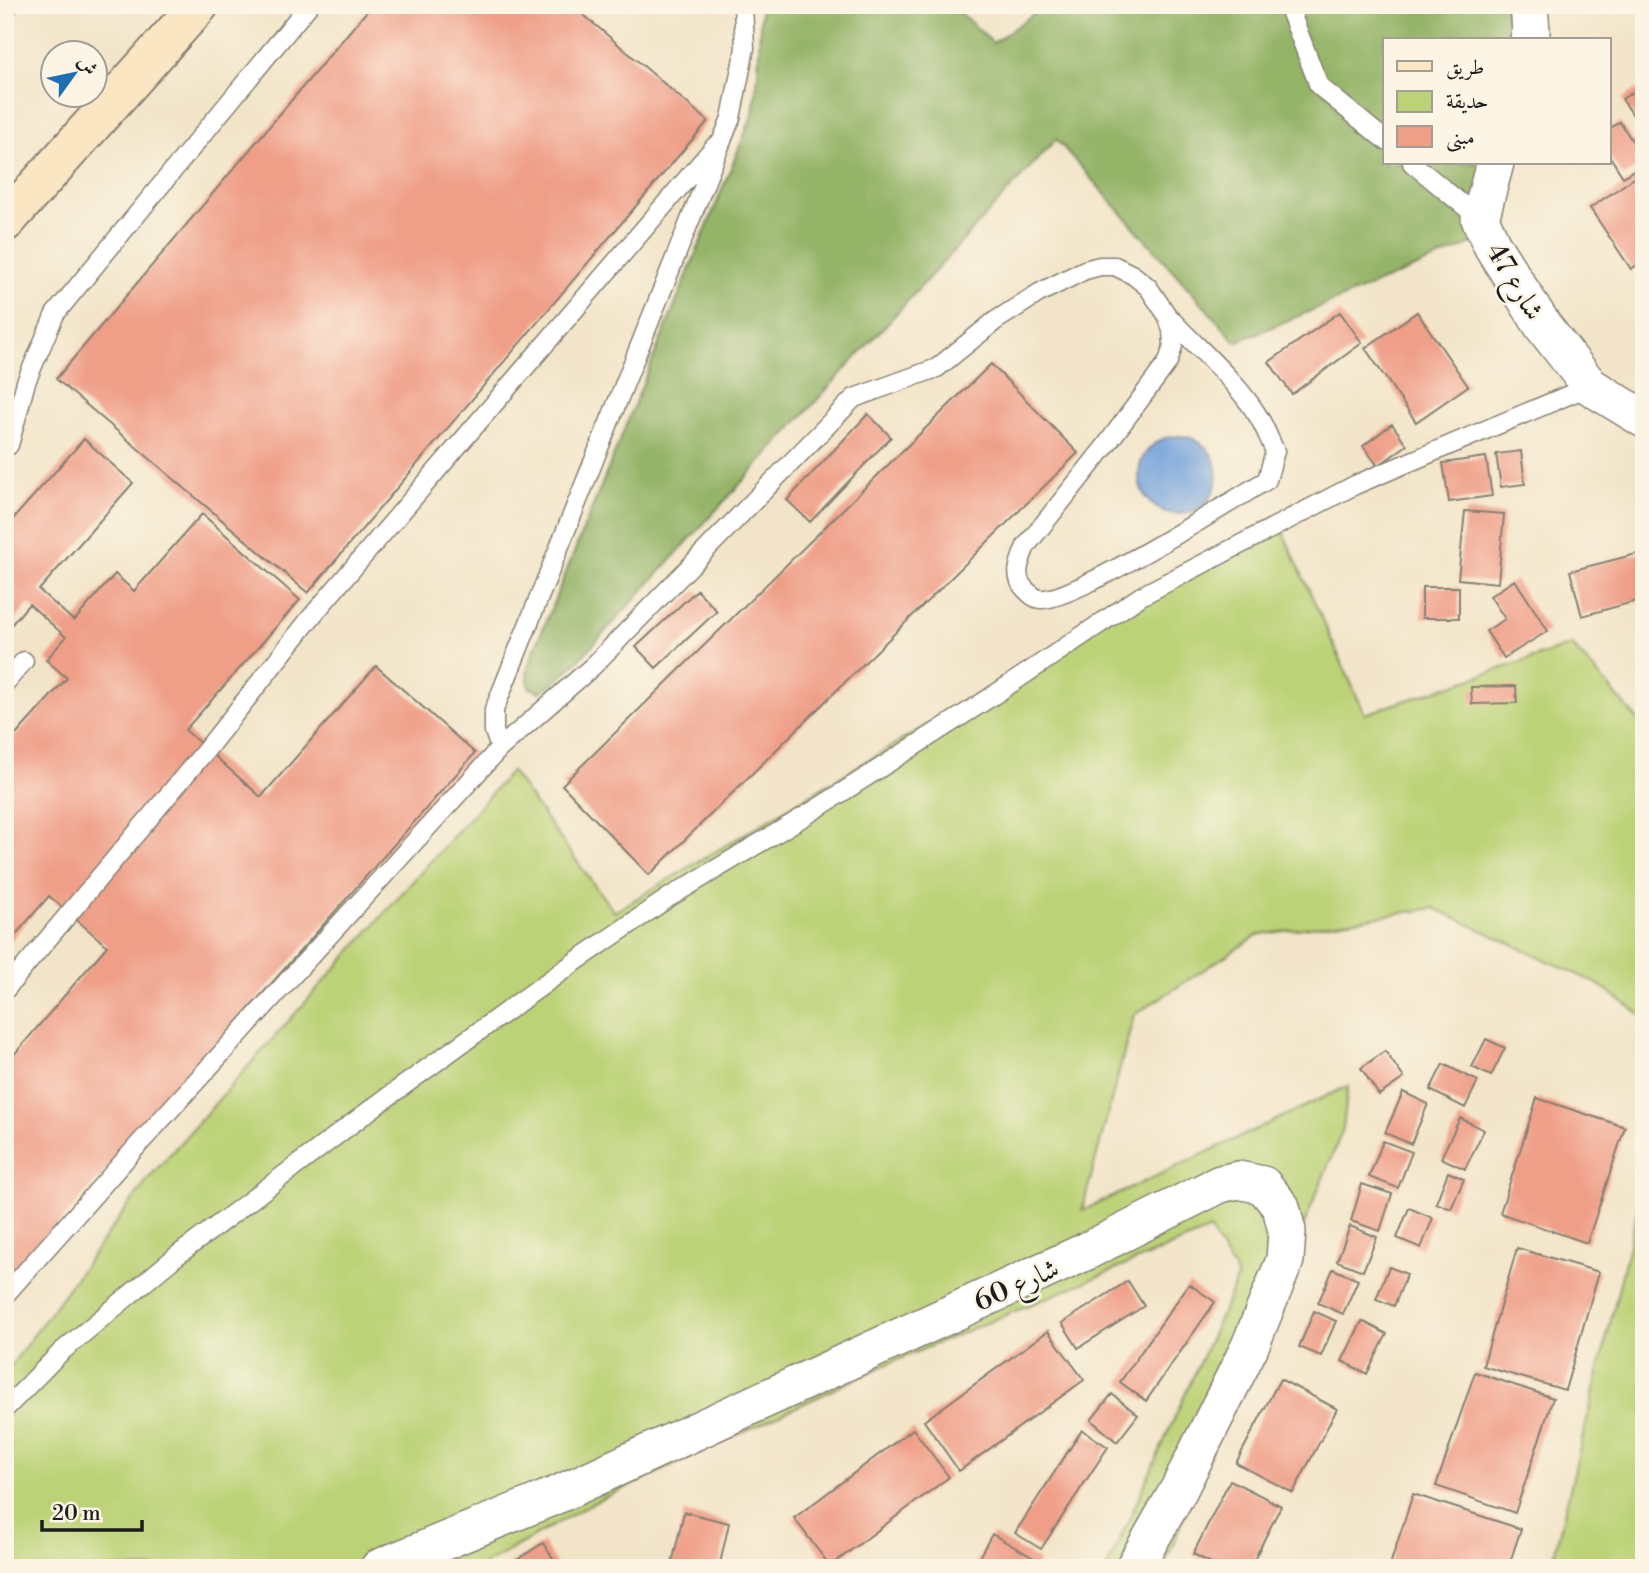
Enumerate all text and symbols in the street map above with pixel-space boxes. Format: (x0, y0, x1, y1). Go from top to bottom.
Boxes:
north arrow (38, 38, 108, 108)
legend (1383, 38, 1610, 164)
text: ش (72, 51, 103, 80)
text: طريق (1446, 55, 1484, 81)
text: حديقة (1446, 89, 1489, 115)
text: مبنى (1446, 125, 1475, 152)
street label: شارع 47 (1474, 237, 1551, 329)
street label: شارع 60 (968, 1251, 1067, 1324)
scale bar (42, 1489, 142, 1533)
text: 20 m (52, 1501, 101, 1527)

